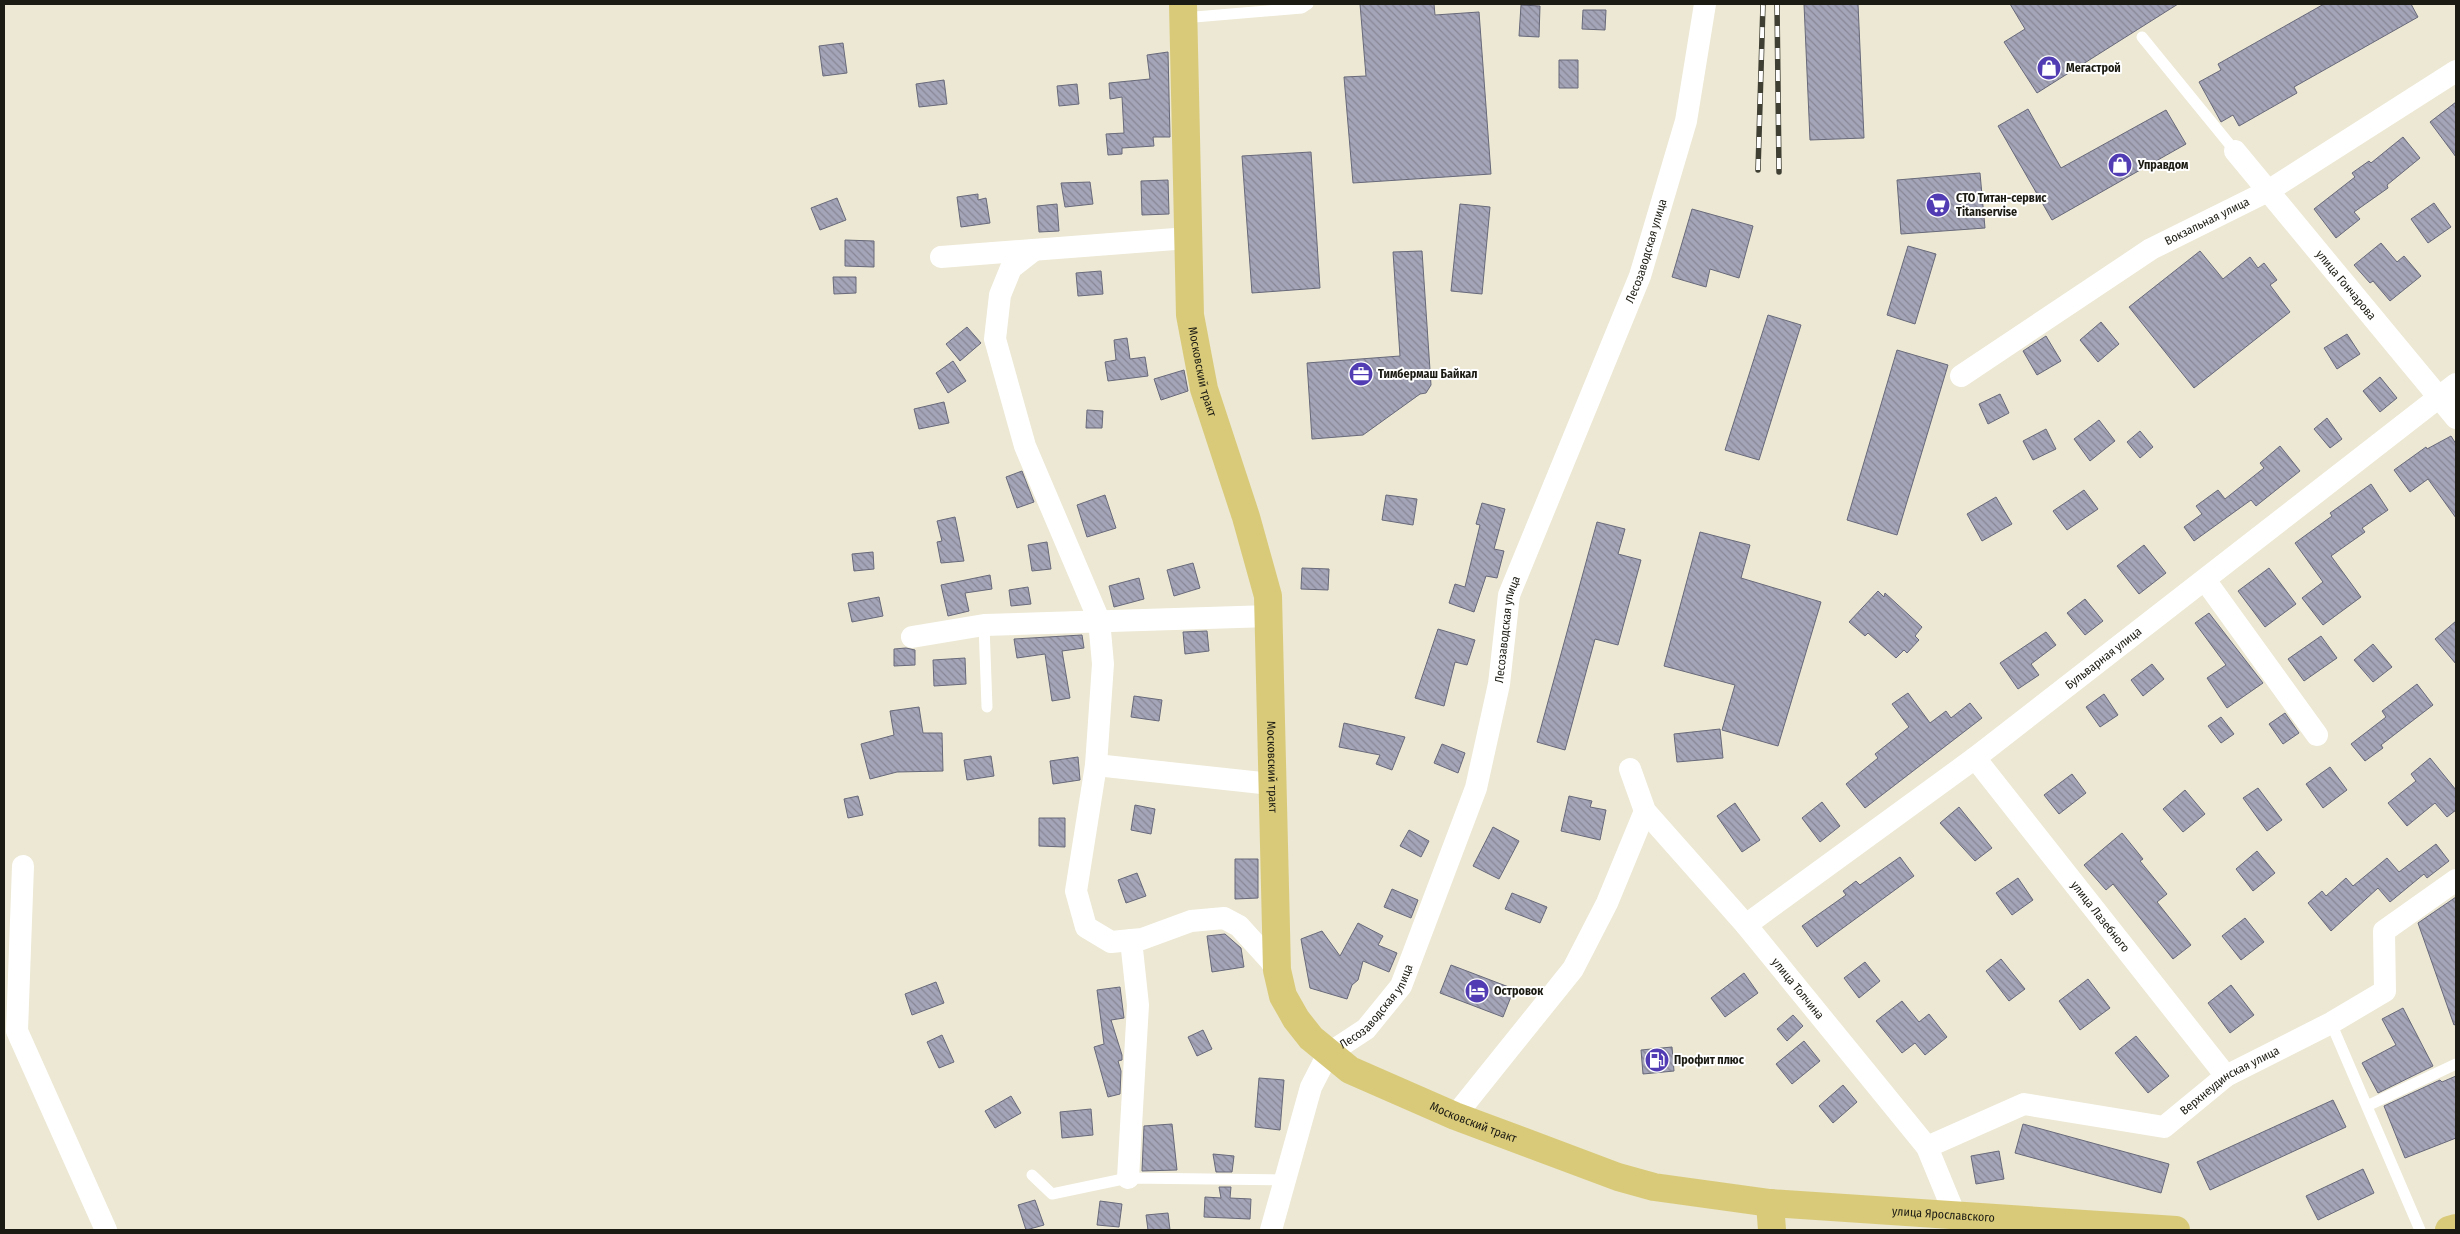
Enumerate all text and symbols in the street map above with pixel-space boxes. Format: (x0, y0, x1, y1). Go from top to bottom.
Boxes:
shop icon: Мегастрой (2036, 55, 2062, 81)
place label: Мегастрой (2066, 61, 2121, 75)
shop icon: Управдом (2107, 152, 2133, 178)
place label: Управдом (2137, 158, 2189, 172)
place label: СТО Титан-сервис Titanservise (1956, 191, 2047, 219)
supermarket icon: СТО Титан-сервис Titanservise (1925, 192, 1951, 218)
street label: Вокзальная улица (2162, 194, 2252, 248)
street label: Лесозаводская улица (1623, 197, 1670, 305)
street label: улица Гончарова (2313, 247, 2379, 323)
street label: Московский тракт (1185, 325, 1220, 418)
office icon: Тимбермаш Байкал (1348, 361, 1374, 387)
place label: Тимбермаш Байкал (1378, 367, 1477, 381)
street label: Лесозаводская улица (1492, 574, 1523, 684)
street label: Бульварная улица (2062, 624, 2144, 692)
street label: Московский тракт (1264, 721, 1280, 813)
street label: улица Лазебного (2068, 878, 2133, 955)
street label: улица Толчина (1769, 955, 1827, 1022)
street label: Лесозаводская улица (1337, 962, 1416, 1052)
hotel icon: Островок (1464, 978, 1490, 1004)
place label: Островок (1494, 984, 1544, 998)
street label: Верхнеудинская улица (2177, 1043, 2282, 1118)
fuel station icon: Профит плюс (1644, 1047, 1670, 1073)
place label: Профит плюс (1674, 1053, 1745, 1067)
street label: Московский тракт (1428, 1099, 1519, 1146)
street label: улица Ярославского (1892, 1204, 1995, 1225)

